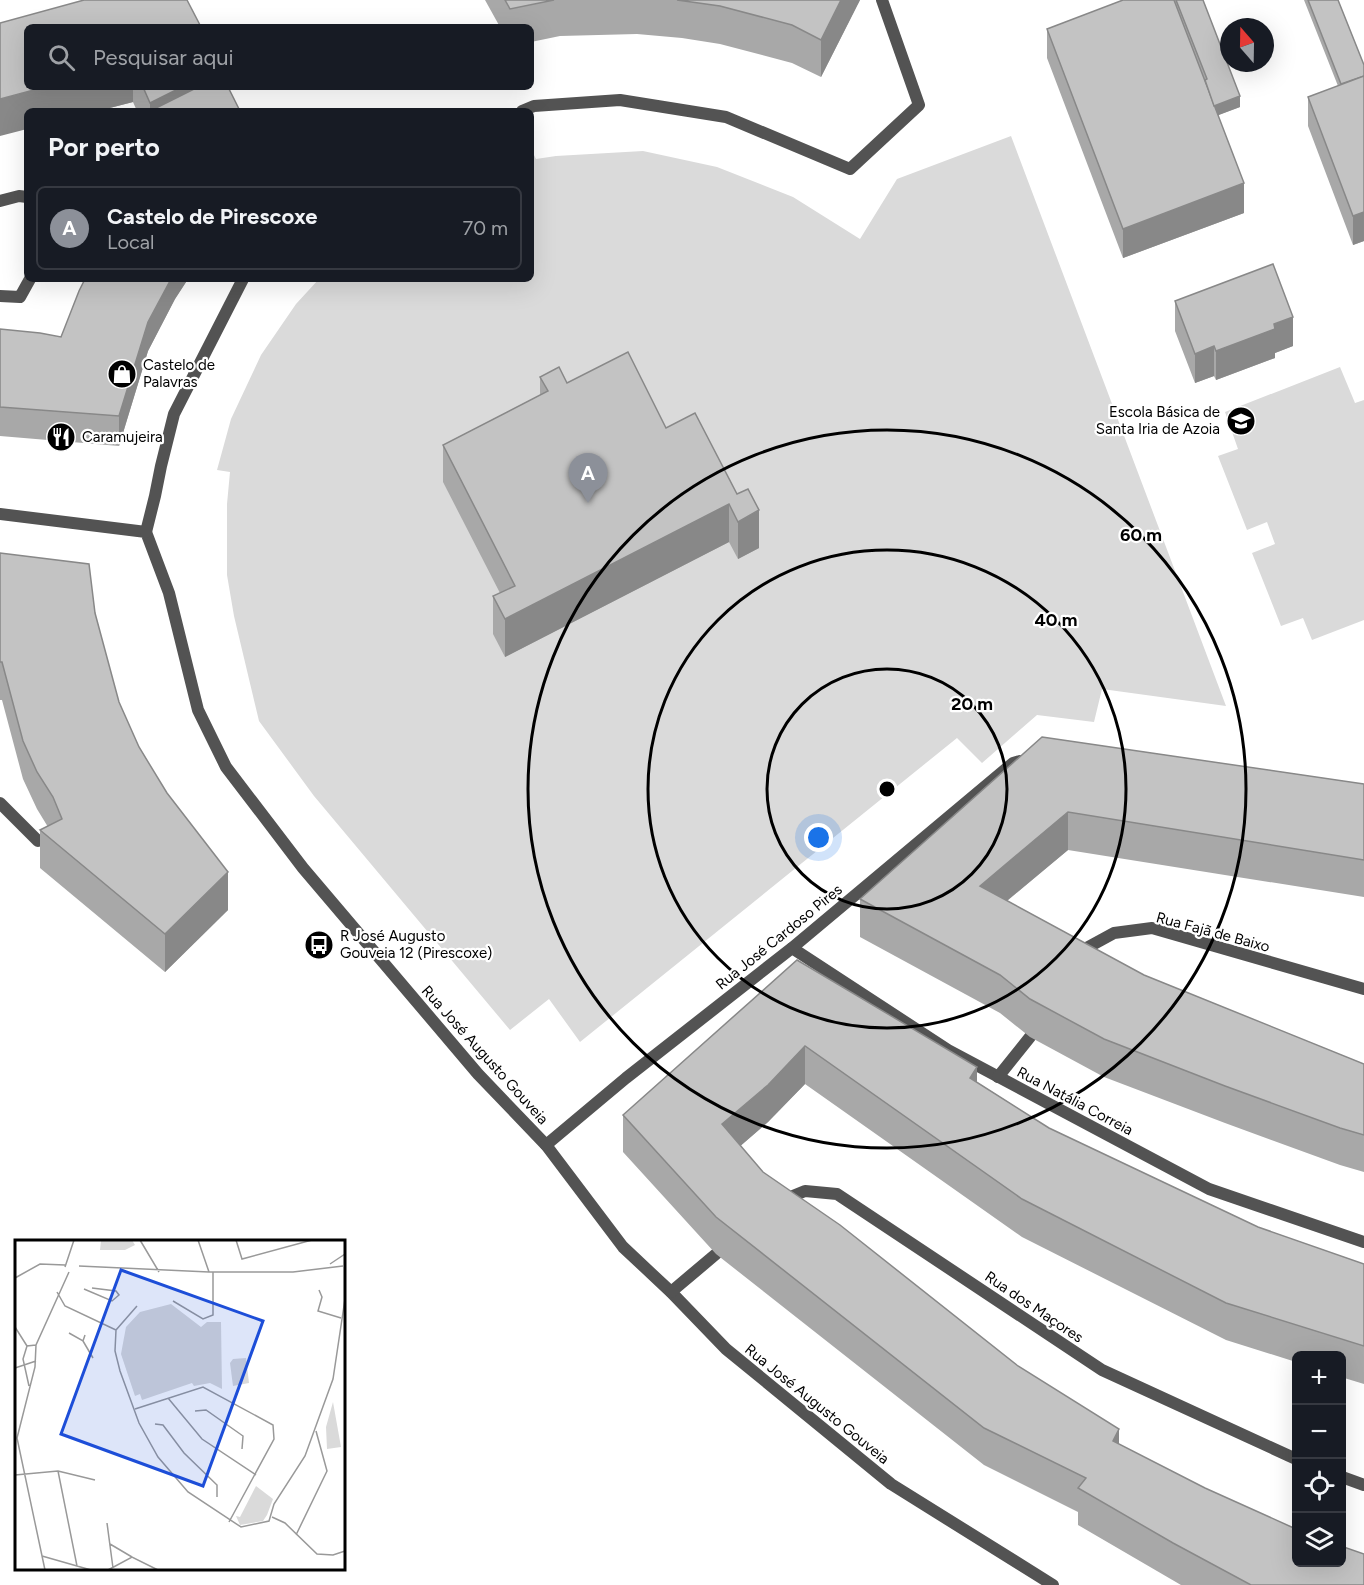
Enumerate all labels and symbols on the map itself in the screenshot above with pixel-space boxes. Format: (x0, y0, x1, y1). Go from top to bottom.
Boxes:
north arrow (1220, 18, 1274, 72)
place label: Castelo de Palavras (143, 356, 215, 391)
shop icon: Castelo de Palavras (106, 358, 138, 390)
place label: Escola Básica de Santa Iria de Azoia (1096, 403, 1220, 438)
school or university icon: Escola Básica de Santa Iria de Azoia (1225, 405, 1257, 437)
restaurant icon: Caramujeira (45, 421, 77, 453)
place label: Caramujeira (82, 428, 163, 446)
pin: A (568, 454, 608, 503)
text: 60 m (1120, 524, 1162, 546)
text: 40 m (1034, 609, 1078, 631)
text: 20 m (951, 693, 993, 715)
centre of rings (877, 779, 897, 799)
your location (804, 823, 833, 852)
street label: Rua José Cardoso Pires (712, 881, 846, 993)
street label: Rua Fajã de Baixo (1154, 908, 1272, 956)
place label: R José Augusto Gouveia 12 (Pirescoxe) (340, 927, 492, 962)
bus stop icon: R José Augusto Gouveia 12 (Pirescoxe) (303, 929, 335, 961)
street label: Rua José Augusto Gouveia (418, 982, 552, 1128)
street label: Rua Natália Correia (1014, 1063, 1136, 1139)
inset map (15, 1240, 345, 1570)
street label: Rua dos Maçores (981, 1267, 1087, 1347)
street label: Rua José Augusto Gouveia (741, 1340, 893, 1468)

